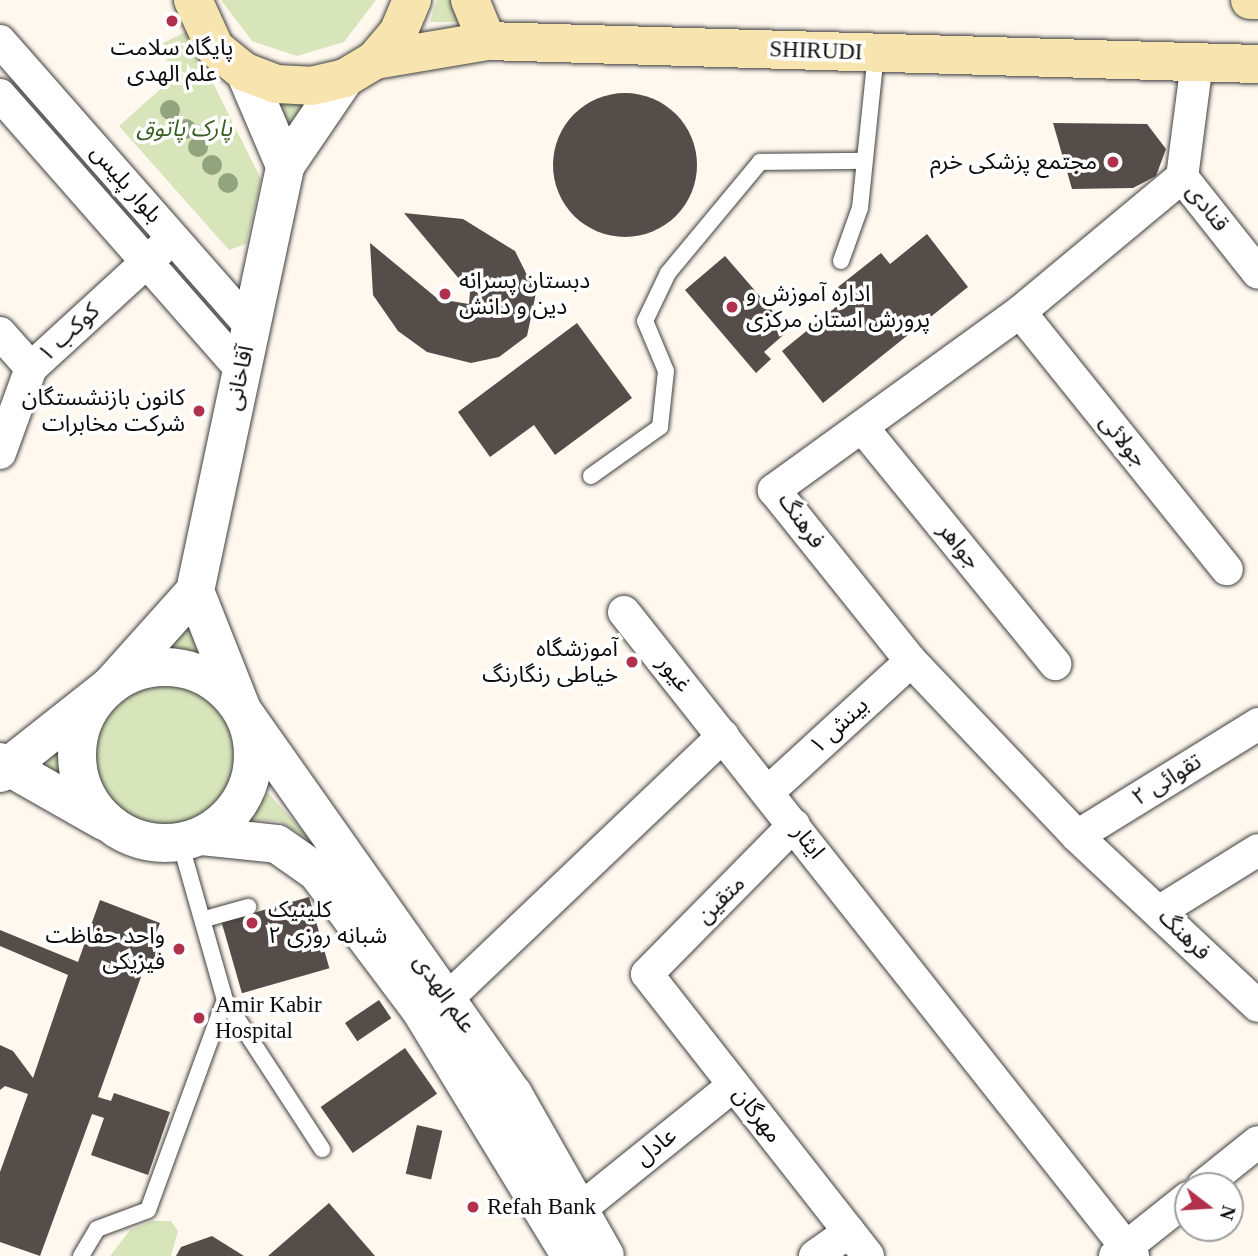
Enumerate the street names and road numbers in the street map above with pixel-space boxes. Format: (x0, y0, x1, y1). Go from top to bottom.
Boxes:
street label: SHIRUDI (769, 36, 863, 66)
street label: بلوار پلیس (84, 139, 168, 229)
street label: قنادی (1180, 178, 1234, 238)
street label: کوکب ۱ (33, 298, 105, 368)
street label: آقاخانی (220, 343, 260, 413)
street label: جولائی (1093, 409, 1153, 473)
street label: فرهنگ (772, 488, 830, 554)
street label: جواهر (932, 517, 986, 575)
street label: غیور (651, 650, 697, 698)
street label: بینش ۱ (804, 692, 874, 760)
street label: تقوائی ۲ (1127, 748, 1207, 812)
street label: ایثار (786, 819, 830, 865)
street label: متقین (691, 870, 751, 930)
street label: فرهنگ (1152, 904, 1216, 966)
street label: علم الهدی (407, 949, 481, 1039)
street label: مهرگان (726, 1081, 788, 1149)
street label: عادل (630, 1122, 682, 1172)

